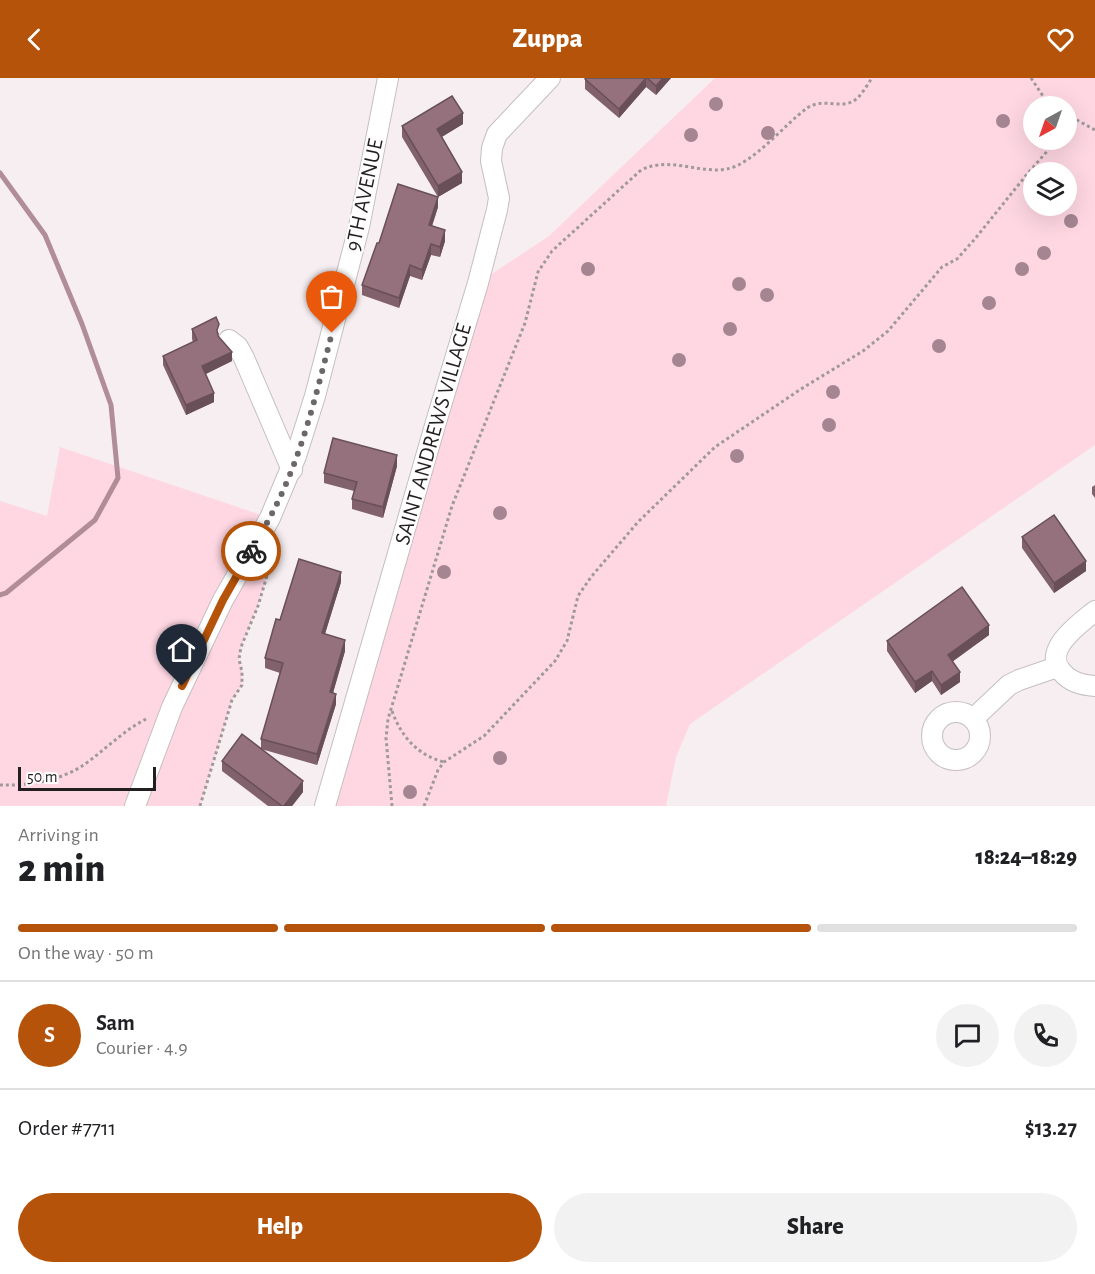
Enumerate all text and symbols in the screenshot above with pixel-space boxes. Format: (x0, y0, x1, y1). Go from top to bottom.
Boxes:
icon: back (18, 23, 51, 56)
icon: heart (1044, 23, 1077, 56)
text: Zuppa (512, 25, 583, 52)
north arrow (1023, 96, 1077, 150)
map controls (1023, 96, 1077, 216)
street label: 9TH AVENUE (341, 136, 387, 253)
button: layers (1023, 162, 1077, 216)
pin (306, 271, 357, 333)
icon: bag (315, 280, 348, 313)
street label: SAINT ANDREWS VILLAGE (391, 321, 475, 547)
courier (221, 521, 281, 581)
icon: bike (235, 535, 268, 568)
pin (156, 624, 207, 686)
icon: home (165, 633, 198, 666)
scale bar (18, 764, 156, 792)
text: 50 m (27, 769, 58, 785)
text: Arriving in (18, 825, 99, 845)
text: 18:24–18:29 (976, 846, 1077, 868)
text: 2 min (18, 850, 105, 889)
text: On the way · 50 m (18, 943, 154, 963)
button: chat (936, 1004, 999, 1067)
button: phone (1014, 1004, 1077, 1067)
text: Sam (96, 1012, 135, 1034)
text: S (44, 1024, 55, 1046)
text: Courier · 4.9 (96, 1038, 188, 1058)
text: Order #7711 (18, 1117, 116, 1139)
text: $13.27 (1025, 1117, 1077, 1139)
button: Help (18, 1193, 542, 1262)
button: Share (554, 1193, 1077, 1262)

